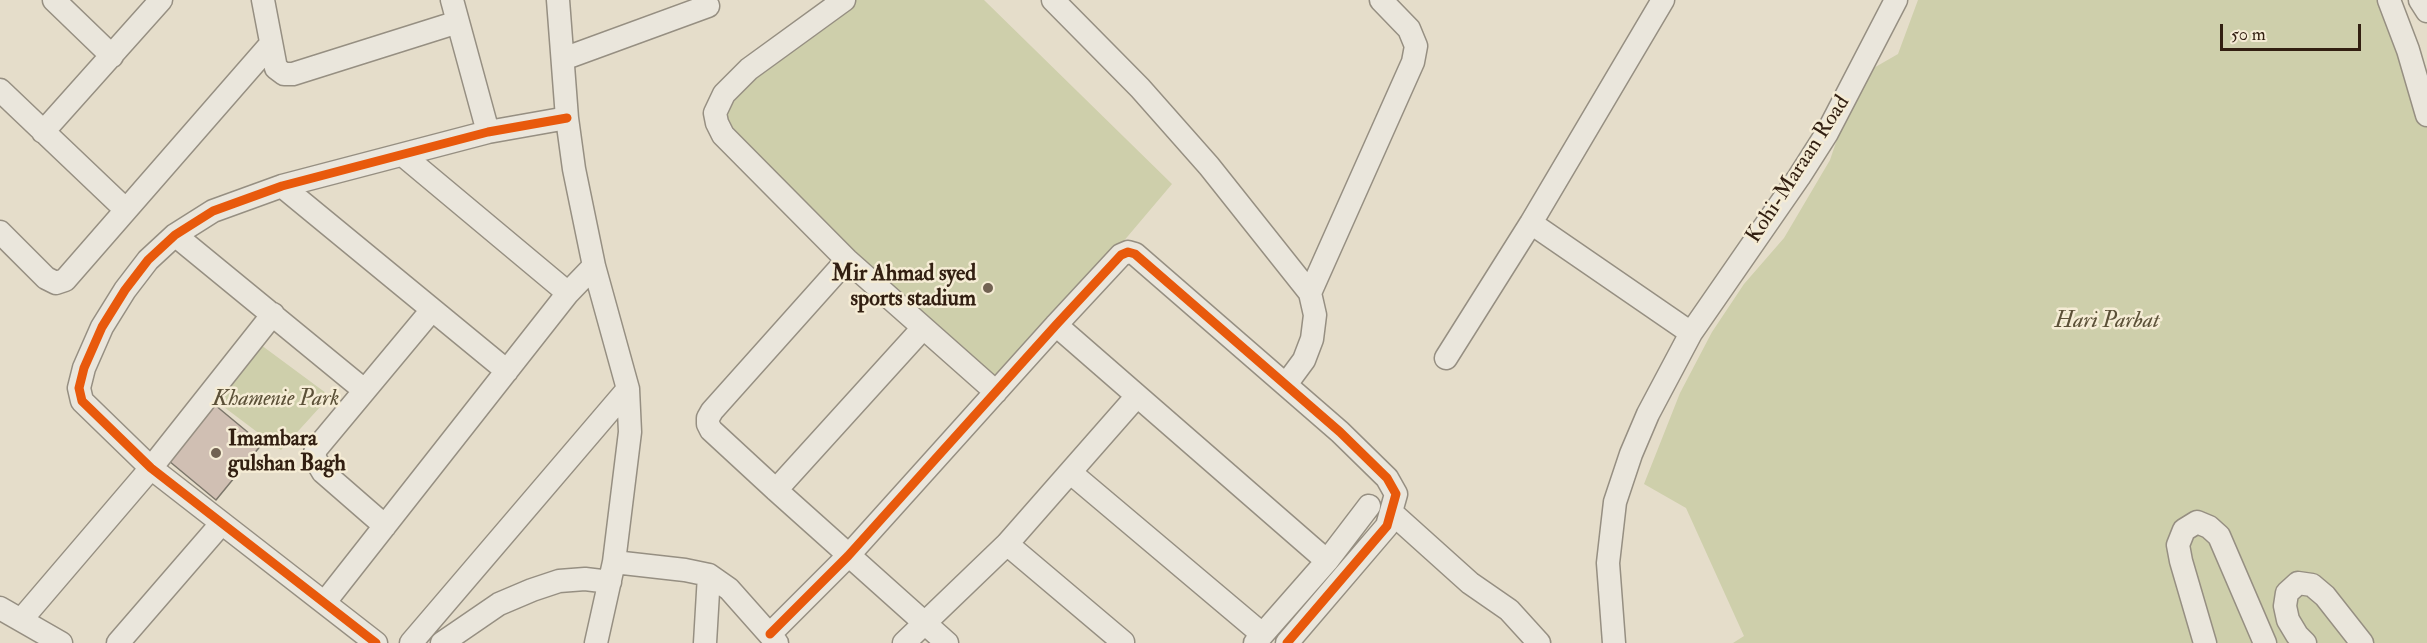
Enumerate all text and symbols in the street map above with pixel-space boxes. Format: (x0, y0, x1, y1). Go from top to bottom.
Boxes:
scale bar (2223, 12, 2364, 50)
text: 50 m (2231, 23, 2266, 46)
street label: Kohi-Maraan Road (1741, 91, 1857, 249)
place label: Mir Ahmad syed sports stadium (832, 262, 976, 314)
marker: Mir Ahmad syed sports stadium (981, 281, 995, 295)
park label: Hari Parbat (2055, 309, 2159, 335)
park label: Khamenie Park (213, 387, 339, 413)
place label: Imambara gulshan Bagh (228, 427, 346, 478)
marker: Imambara gulshan Bagh (209, 446, 223, 460)

